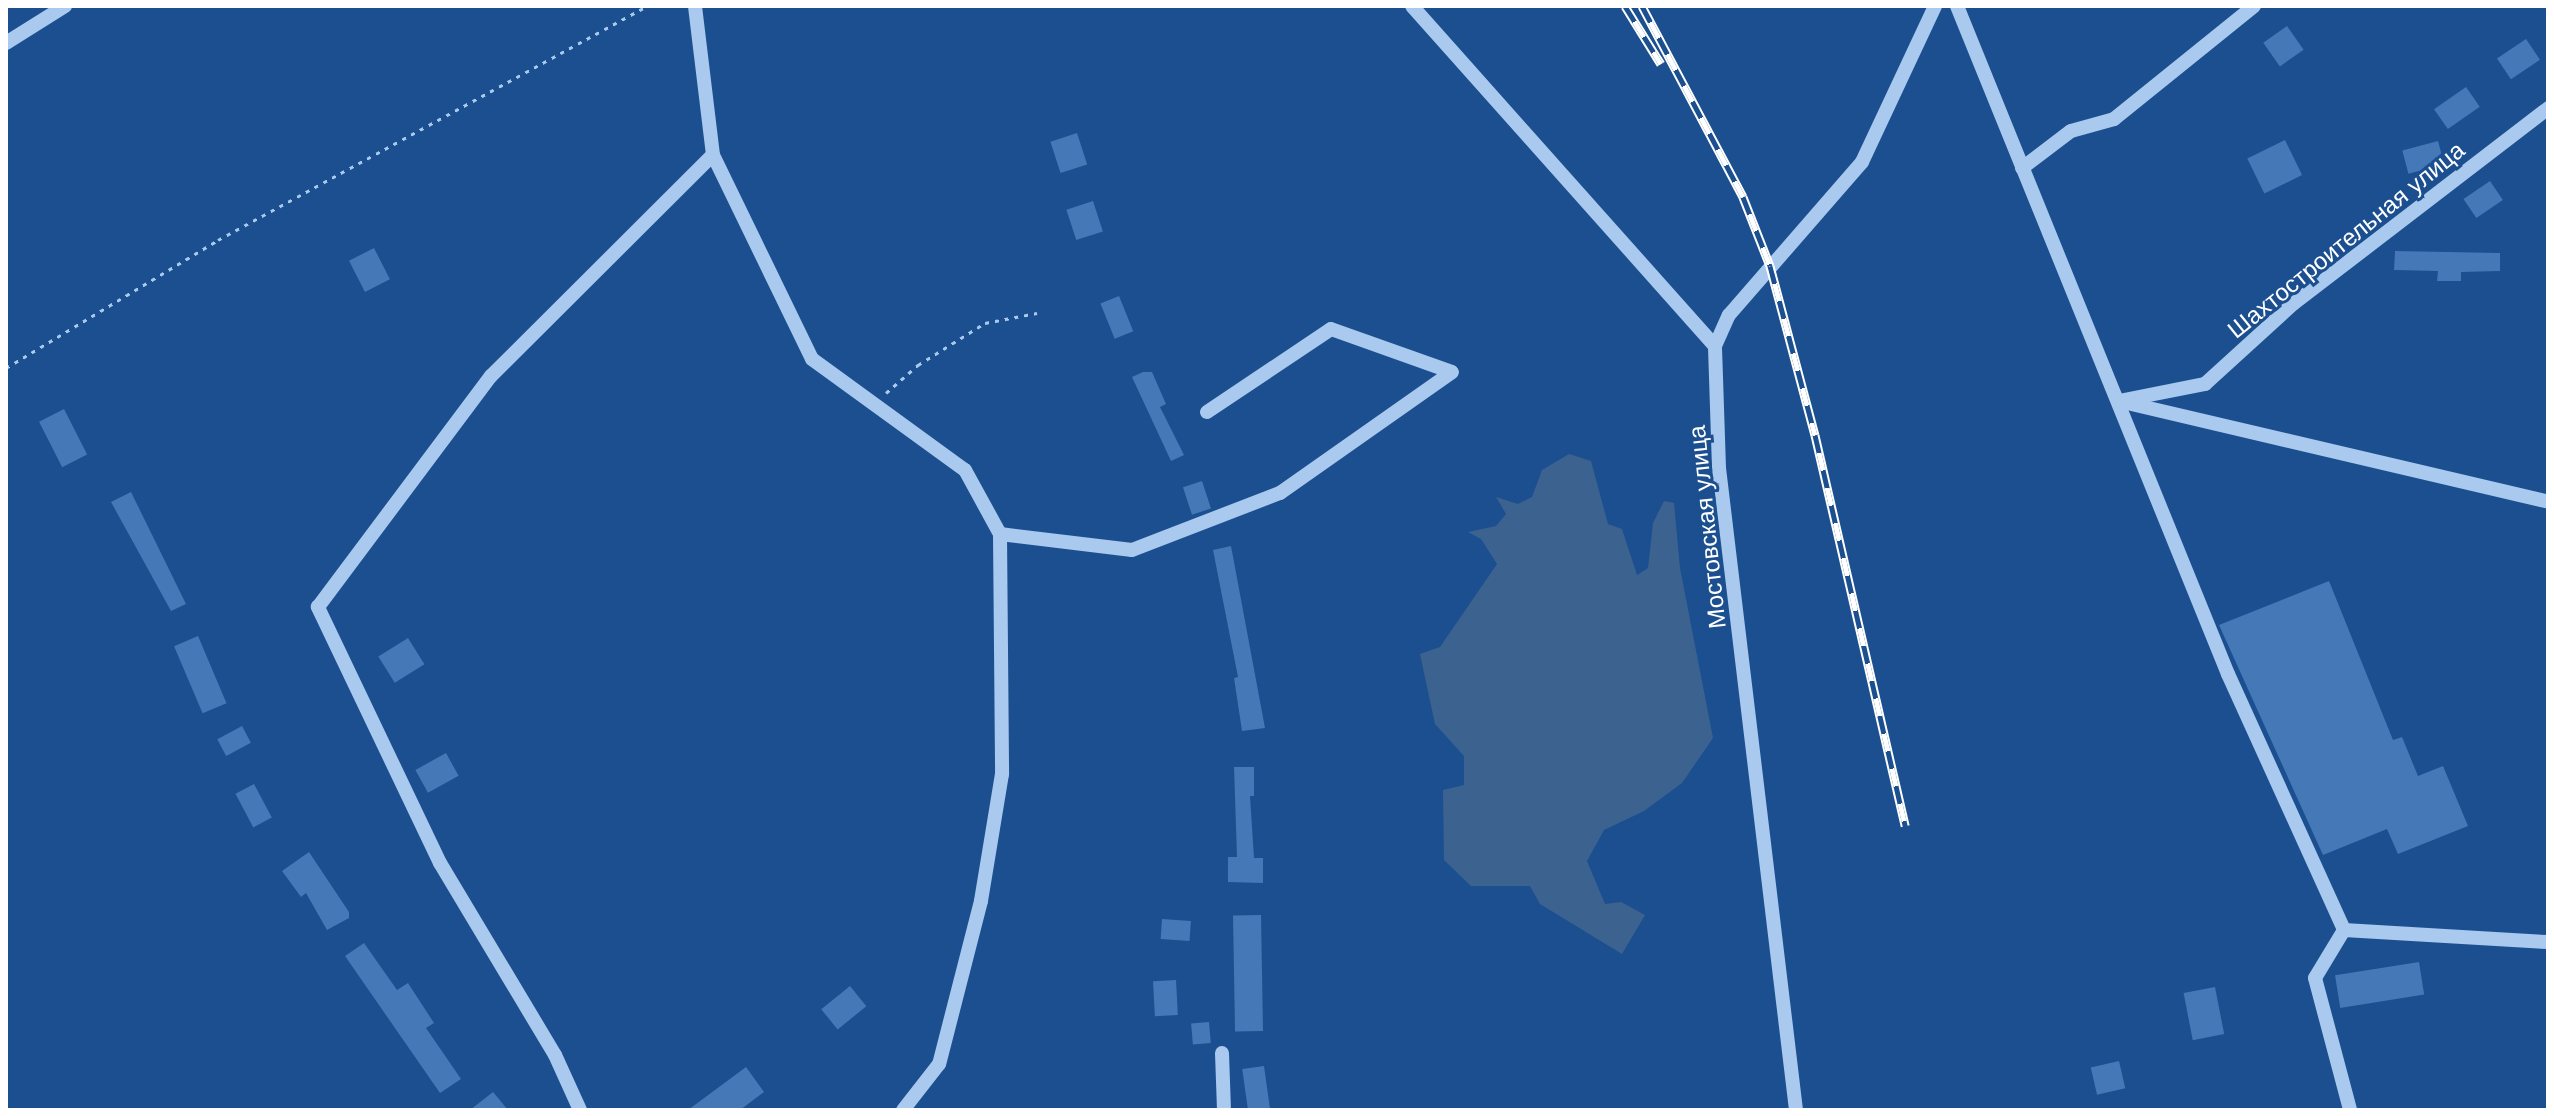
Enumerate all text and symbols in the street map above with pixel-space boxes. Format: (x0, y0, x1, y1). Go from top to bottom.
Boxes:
street label: Шахтостроительная улица (2222, 136, 2470, 344)
street label: Мостовская улица (1682, 424, 1732, 630)

